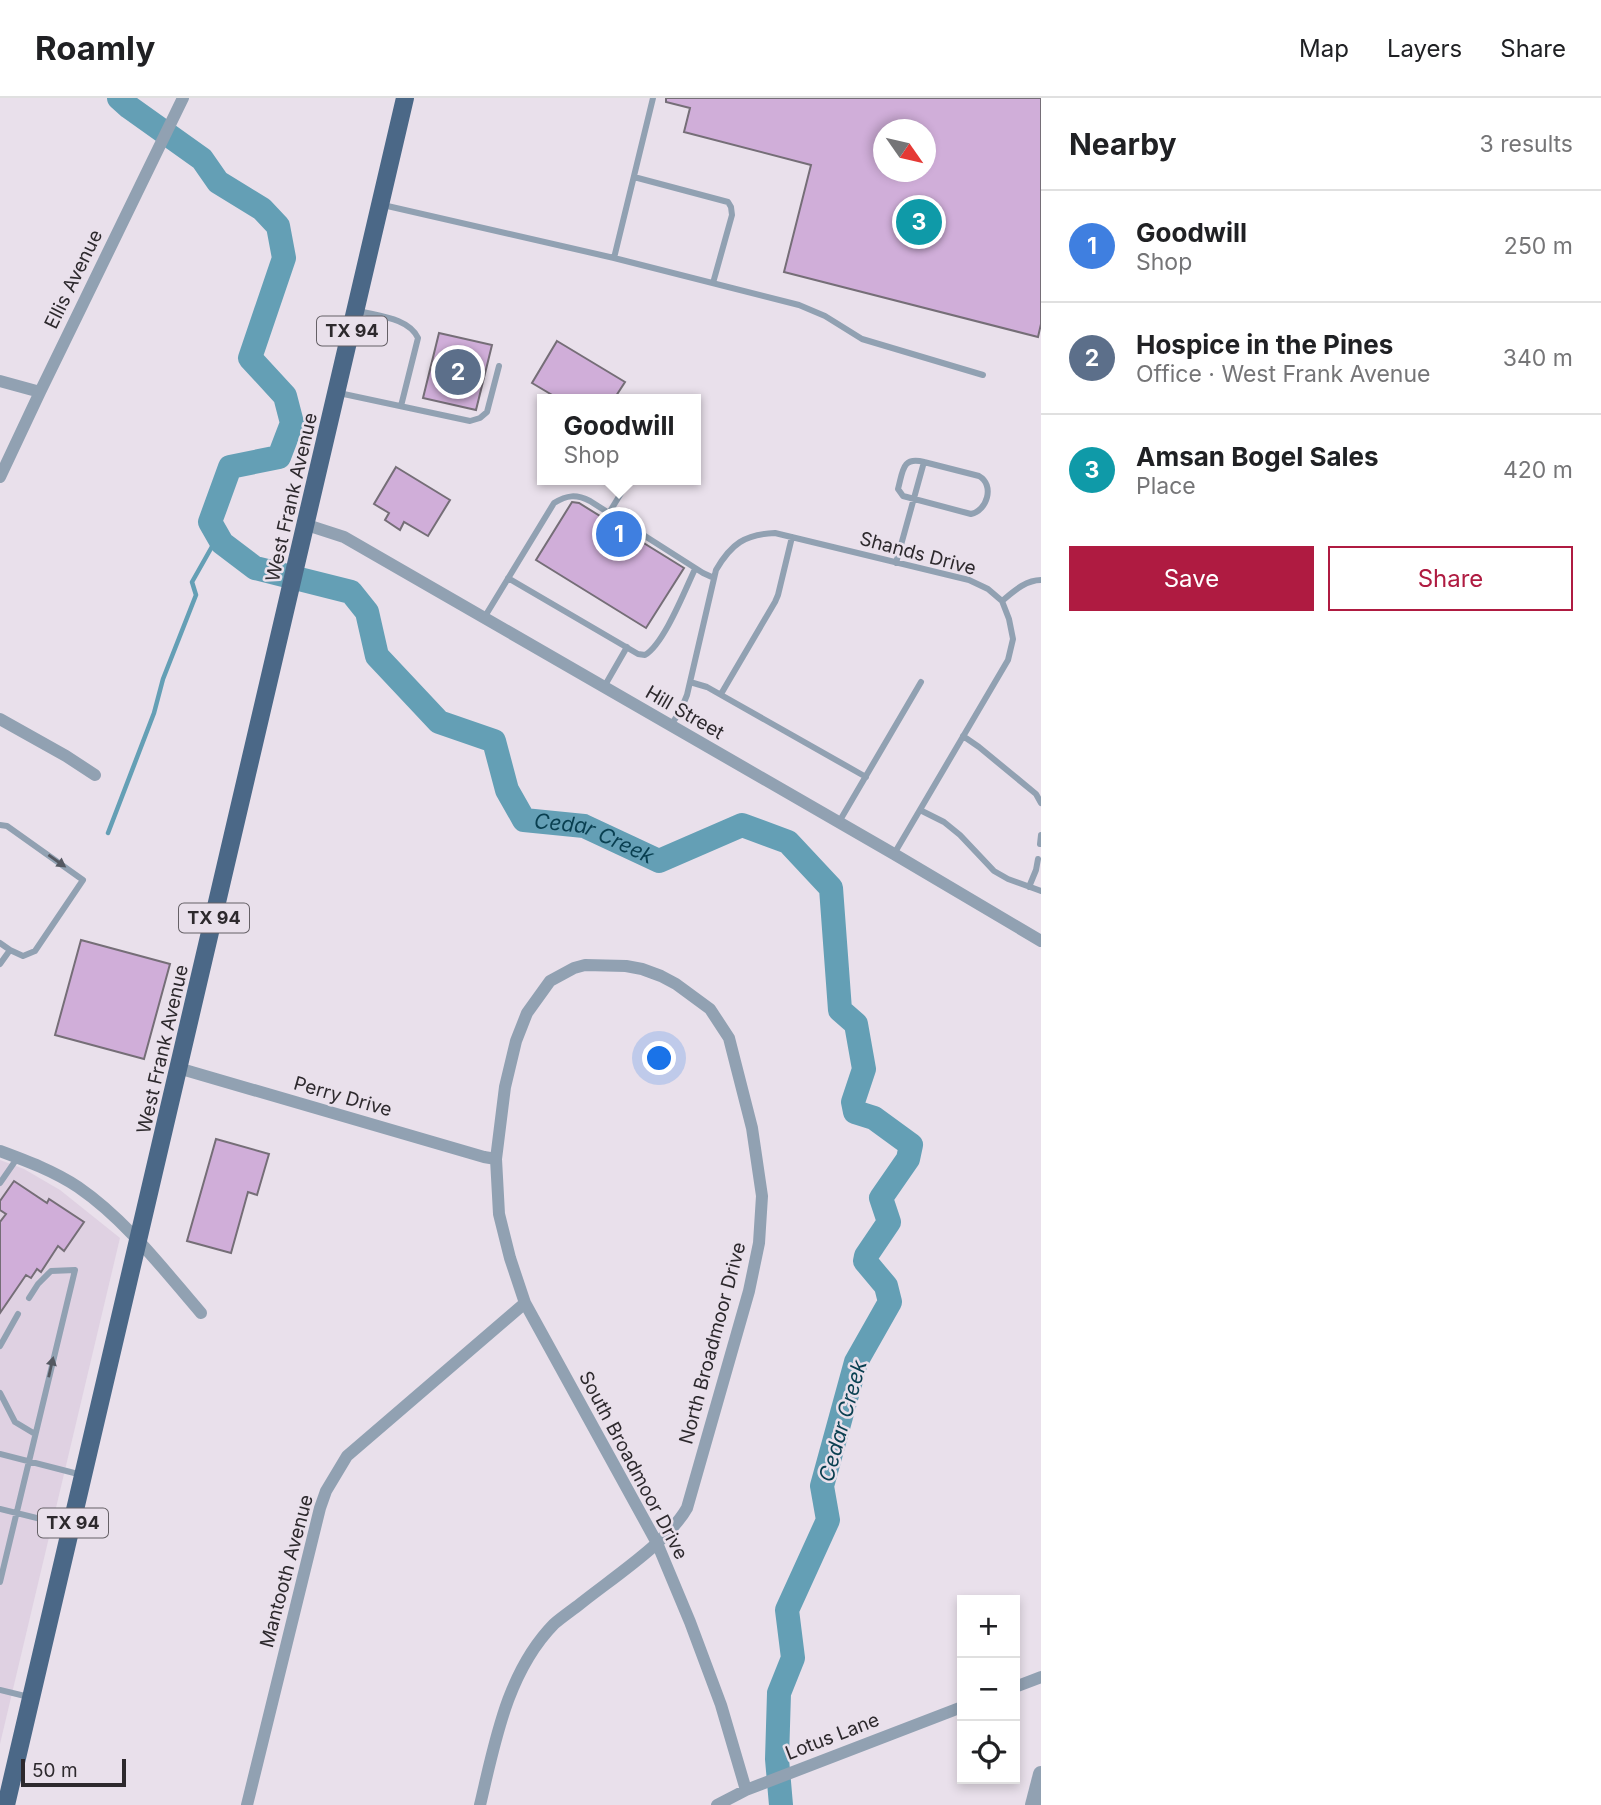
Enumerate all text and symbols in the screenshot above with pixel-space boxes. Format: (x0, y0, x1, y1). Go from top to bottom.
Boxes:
text: Roamly (35, 28, 155, 68)
text: Map (1299, 34, 1349, 63)
text: Layers (1387, 34, 1462, 63)
text: Share (1500, 34, 1566, 63)
north arrow (873, 119, 936, 182)
text: Nearby (1069, 126, 1177, 162)
text: 3 results (1480, 130, 1573, 158)
pin: 3 (896, 196, 942, 248)
text: Goodwill (1136, 217, 1247, 248)
street label: Ellis Avenue (40, 226, 107, 333)
text: 1 (1087, 232, 1097, 260)
text: 250 m (1504, 232, 1573, 260)
text: Shop (1136, 248, 1192, 276)
road number: TX 94 (317, 316, 387, 345)
text: Hospice in the Pines (1136, 329, 1393, 360)
text: 2 (1085, 344, 1099, 372)
text: 340 m (1503, 344, 1573, 372)
pin: 2 (435, 346, 481, 398)
text: Office · West Frank Avenue (1136, 360, 1430, 388)
popup (537, 394, 701, 485)
street label: West Frank Avenue (261, 410, 322, 584)
text: Goodwill (563, 410, 675, 441)
text: Shop (563, 441, 620, 469)
text: Amsan Bogel Sales (1136, 441, 1379, 472)
text: 3 (1085, 456, 1099, 484)
text: 420 m (1503, 456, 1573, 484)
text: Place (1136, 472, 1196, 500)
pin: 1 (596, 508, 642, 560)
street label: Shands Drive (857, 527, 979, 580)
button: Save (1069, 546, 1314, 611)
button: Share (1328, 546, 1573, 611)
street label: Hill Street (641, 681, 728, 744)
water label: Cedar Creek (533, 808, 658, 869)
one-way arrow (48, 854, 66, 868)
road number: TX 94 (179, 904, 249, 932)
street label: West Frank Avenue (132, 962, 193, 1136)
your location (642, 1041, 676, 1075)
street label: Perry Drive (291, 1071, 395, 1121)
street label: North Broadmoor Drive (674, 1240, 751, 1447)
one-way arrow (46, 1356, 57, 1378)
water label: Cedar Creek (813, 1357, 872, 1485)
street label: South Broadmoor Drive (574, 1367, 693, 1563)
street label: Mantooth Avenue (255, 1492, 318, 1650)
road number: TX 94 (38, 1508, 108, 1538)
map controls (957, 1595, 1020, 1784)
button: + (957, 1595, 1020, 1658)
button: − (957, 1658, 1020, 1721)
street label: Lotus Lane (782, 1708, 882, 1765)
button: locate (957, 1721, 1020, 1784)
scale bar (21, 1756, 126, 1788)
text: 50 m (32, 1759, 78, 1782)

